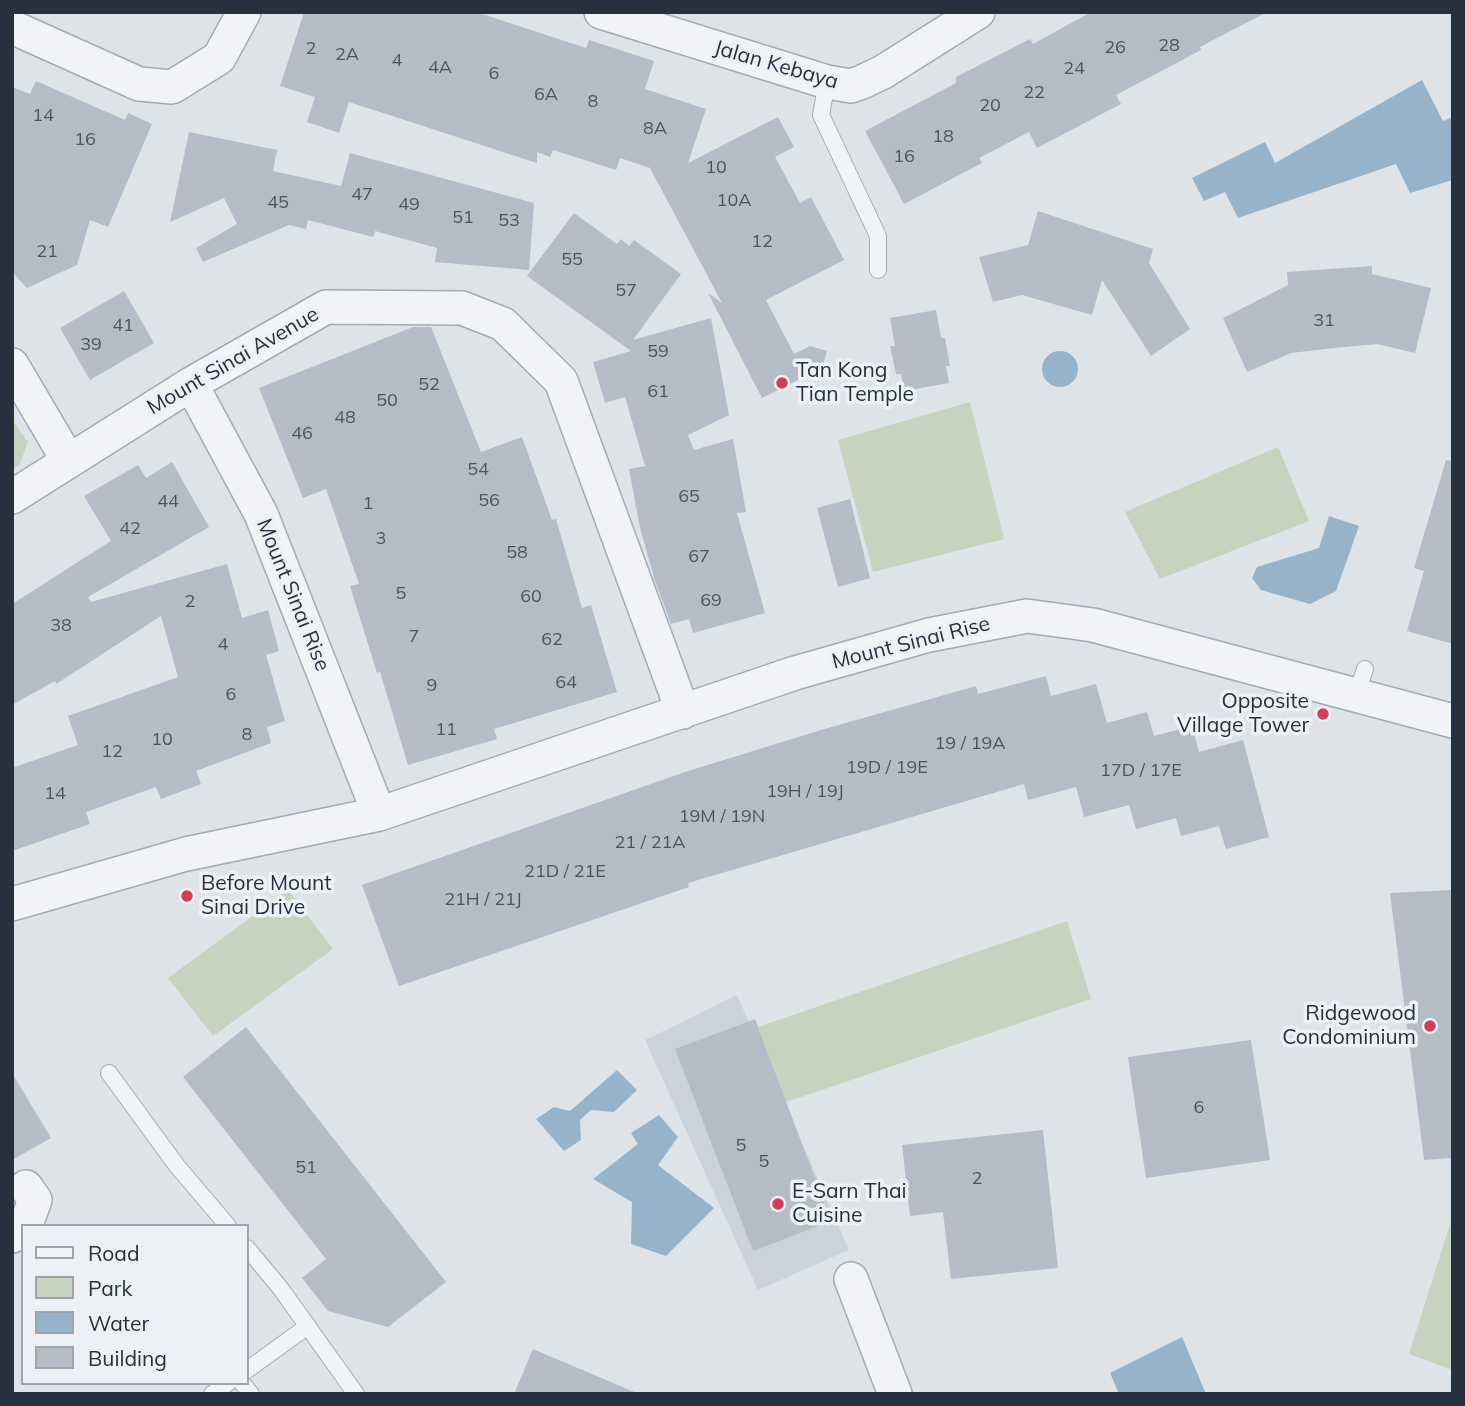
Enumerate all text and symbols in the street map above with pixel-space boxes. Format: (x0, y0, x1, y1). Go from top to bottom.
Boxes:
street label: Jalan Kebaya (711, 35, 841, 95)
house number: 28 (1158, 35, 1180, 57)
house number: 26 (1104, 37, 1126, 59)
house number: 2 (306, 38, 316, 60)
house number: 2A (335, 44, 359, 66)
house number: 4 (392, 50, 402, 72)
house number: 4A (428, 57, 452, 79)
house number: 24 (1063, 58, 1085, 80)
house number: 6 (489, 63, 499, 85)
house number: 22 (1023, 82, 1045, 104)
house number: 6A (534, 84, 558, 106)
house number: 8 (588, 91, 598, 113)
house number: 20 (979, 95, 1001, 117)
house number: 14 (32, 105, 54, 127)
house number: 8A (643, 118, 667, 140)
house number: 18 (932, 126, 954, 148)
house number: 16 (74, 129, 96, 151)
house number: 16 (893, 146, 915, 168)
house number: 10 (705, 157, 727, 179)
house number: 47 (351, 184, 373, 206)
house number: 10A (717, 190, 751, 212)
house number: 45 (267, 192, 289, 214)
house number: 49 (398, 194, 420, 216)
house number: 51 (452, 207, 474, 229)
house number: 53 (498, 210, 520, 232)
house number: 12 (751, 231, 773, 253)
house number: 21 (36, 241, 58, 263)
house number: 55 (561, 249, 583, 271)
house number: 57 (615, 280, 637, 302)
street label: Mount Sinai Avenue (143, 302, 323, 420)
house number: 31 (1313, 310, 1335, 332)
house number: 41 (112, 315, 134, 337)
house number: 39 (80, 334, 102, 356)
house number: 59 (647, 341, 669, 363)
place label: Tan Kong Tian Temple (796, 358, 914, 408)
house number: 52 (418, 374, 440, 396)
marker: Tan Kong Tian Temple (774, 375, 790, 391)
house number: 61 (647, 381, 669, 403)
house number: 50 (376, 390, 398, 412)
house number: 48 (334, 407, 356, 429)
house number: 46 (291, 423, 313, 445)
house number: 54 (467, 459, 489, 481)
house number: 65 (678, 486, 700, 508)
house number: 56 (478, 490, 500, 512)
house number: 44 (157, 491, 179, 513)
house number: 1 (363, 493, 373, 515)
street label: Mount Sinai Rise (251, 515, 335, 675)
house number: 42 (119, 518, 141, 540)
house number: 3 (376, 528, 386, 550)
house number: 58 (506, 542, 528, 564)
house number: 67 (688, 546, 710, 568)
house number: 5 (396, 583, 406, 605)
house number: 60 (520, 586, 542, 608)
house number: 69 (700, 590, 722, 612)
house number: 2 (185, 591, 195, 613)
street label: Mount Sinai Rise (829, 611, 993, 675)
house number: 38 (50, 615, 72, 637)
house number: 7 (409, 626, 419, 648)
house number: 62 (541, 629, 563, 651)
house number: 4 (218, 634, 228, 656)
house number: 64 (555, 672, 577, 694)
house number: 9 (427, 675, 437, 697)
house number: 6 (226, 684, 236, 706)
place label: Opposite Village Tower (1177, 689, 1309, 739)
marker: Opposite Village Tower (1315, 706, 1331, 722)
house number: 11 (435, 719, 457, 741)
house number: 8 (242, 724, 252, 746)
house number: 10 (151, 729, 173, 751)
house number: 19 / 19A (935, 733, 1005, 755)
house number: 12 (101, 741, 123, 763)
house number: 19D / 19E (846, 757, 928, 779)
house number: 17D / 17E (1100, 760, 1182, 782)
house number: 19H / 19J (766, 781, 844, 803)
house number: 14 (44, 783, 66, 805)
house number: 19M / 19N (679, 806, 765, 828)
house number: 21 / 21A (615, 832, 685, 854)
house number: 21D / 21E (524, 861, 606, 883)
place label: Before Mount Sinai Drive (201, 871, 332, 921)
marker: Before Mount Sinai Drive (179, 888, 195, 904)
house number: 21H / 21J (444, 889, 522, 911)
place label: Ridgewood Condominium (1282, 1001, 1416, 1051)
marker: Ridgewood Condominium (1422, 1018, 1438, 1034)
house number: 6 (1194, 1097, 1204, 1119)
house number: 5 (736, 1135, 746, 1157)
house number: 5 (759, 1151, 769, 1173)
house number: 51 (295, 1157, 317, 1179)
house number: 2 (972, 1168, 982, 1190)
place label: E-Sarn Thai Cuisine (792, 1179, 907, 1229)
marker: E-Sarn Thai Cuisine (770, 1196, 786, 1212)
legend (21, 1224, 248, 1385)
text: Road (88, 1240, 139, 1266)
text: Park (88, 1275, 132, 1301)
text: Water (88, 1310, 149, 1336)
text: Building (88, 1345, 167, 1371)

